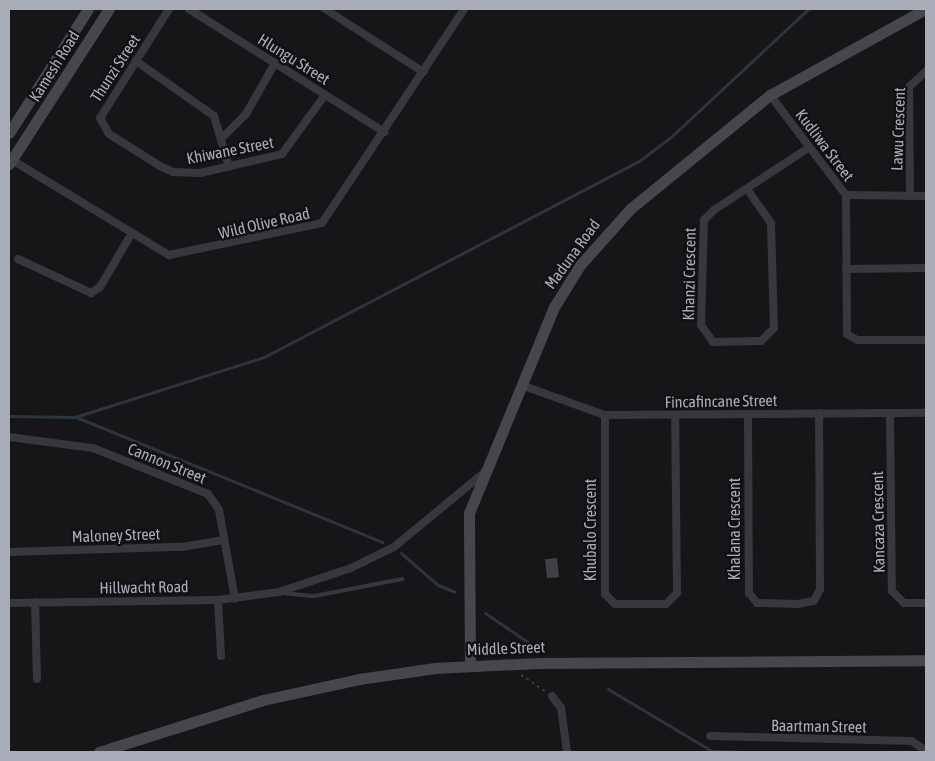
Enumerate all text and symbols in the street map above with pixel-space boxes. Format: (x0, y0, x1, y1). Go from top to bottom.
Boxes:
street label: Kamesh Road (25, 27, 83, 105)
street label: Hlungu Street (255, 29, 333, 89)
street label: Thunzi Street (86, 31, 144, 105)
street label: Lawu Crescent (887, 87, 909, 171)
street label: Kudliwa Street (792, 105, 858, 185)
street label: Khiwane Street (185, 132, 275, 168)
street label: Wild Olive Road (217, 203, 311, 243)
street label: Maduna Road (540, 215, 604, 293)
street label: Khanzi Crescent (679, 227, 699, 321)
street label: Fincafincane Street (664, 390, 778, 412)
street label: Cannon Street (125, 439, 209, 487)
street label: Kancaza Crescent (868, 471, 888, 573)
street label: Khalana Crescent (724, 478, 744, 580)
street label: Khubalo Crescent (580, 479, 600, 581)
street label: Maloney Street (71, 524, 161, 546)
street label: Hillwacht Road (99, 577, 189, 597)
street label: Middle Street (467, 637, 545, 659)
street label: Baartman Street (771, 716, 867, 736)

